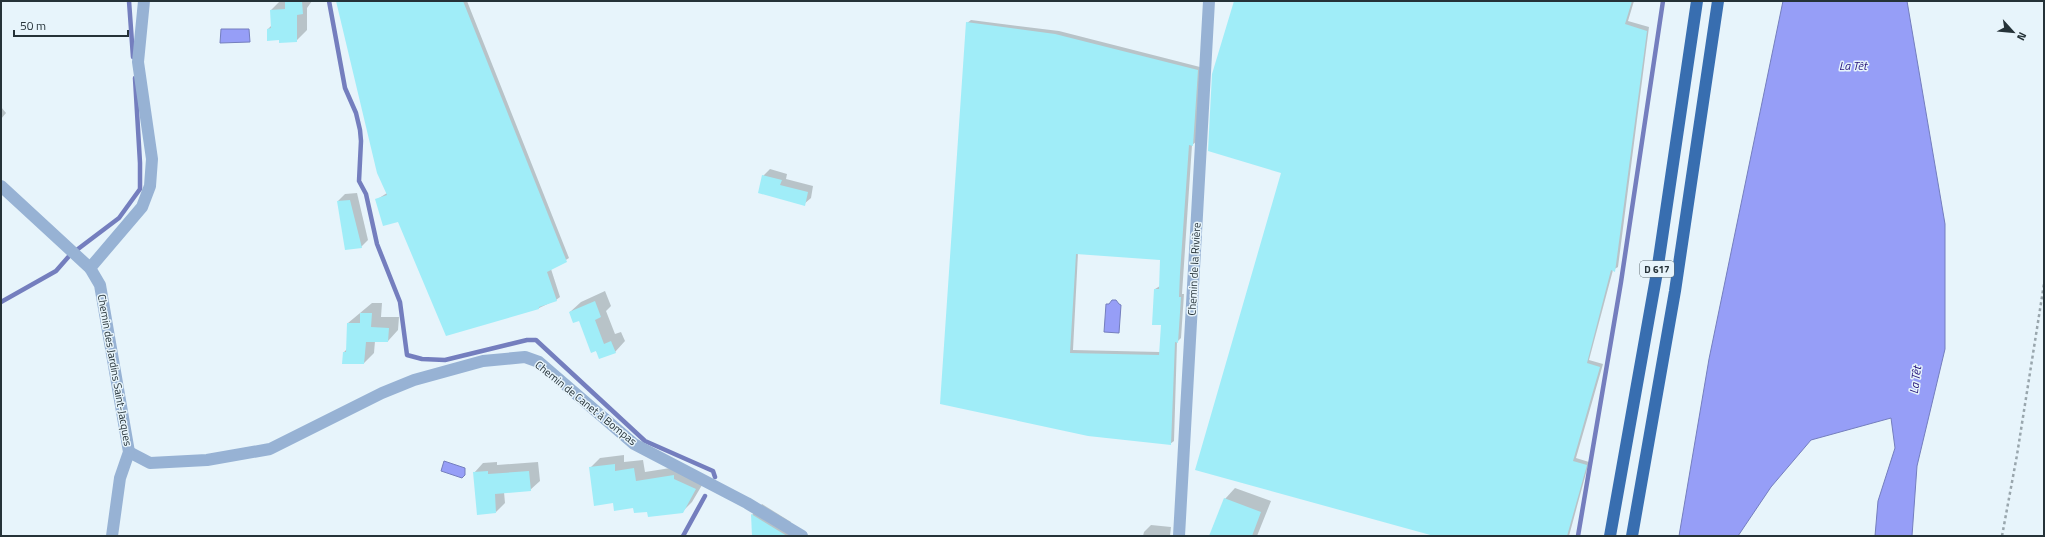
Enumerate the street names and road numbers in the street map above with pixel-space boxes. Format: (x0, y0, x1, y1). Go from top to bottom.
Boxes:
street label: Chemin de la Rivière (1184, 222, 1204, 316)
road number: D 617 (1640, 261, 1674, 277)
street label: Chemin des Jardins Saint-Jacques (94, 293, 136, 447)
street label: Chemin de Canet à Bompas (532, 357, 640, 449)

